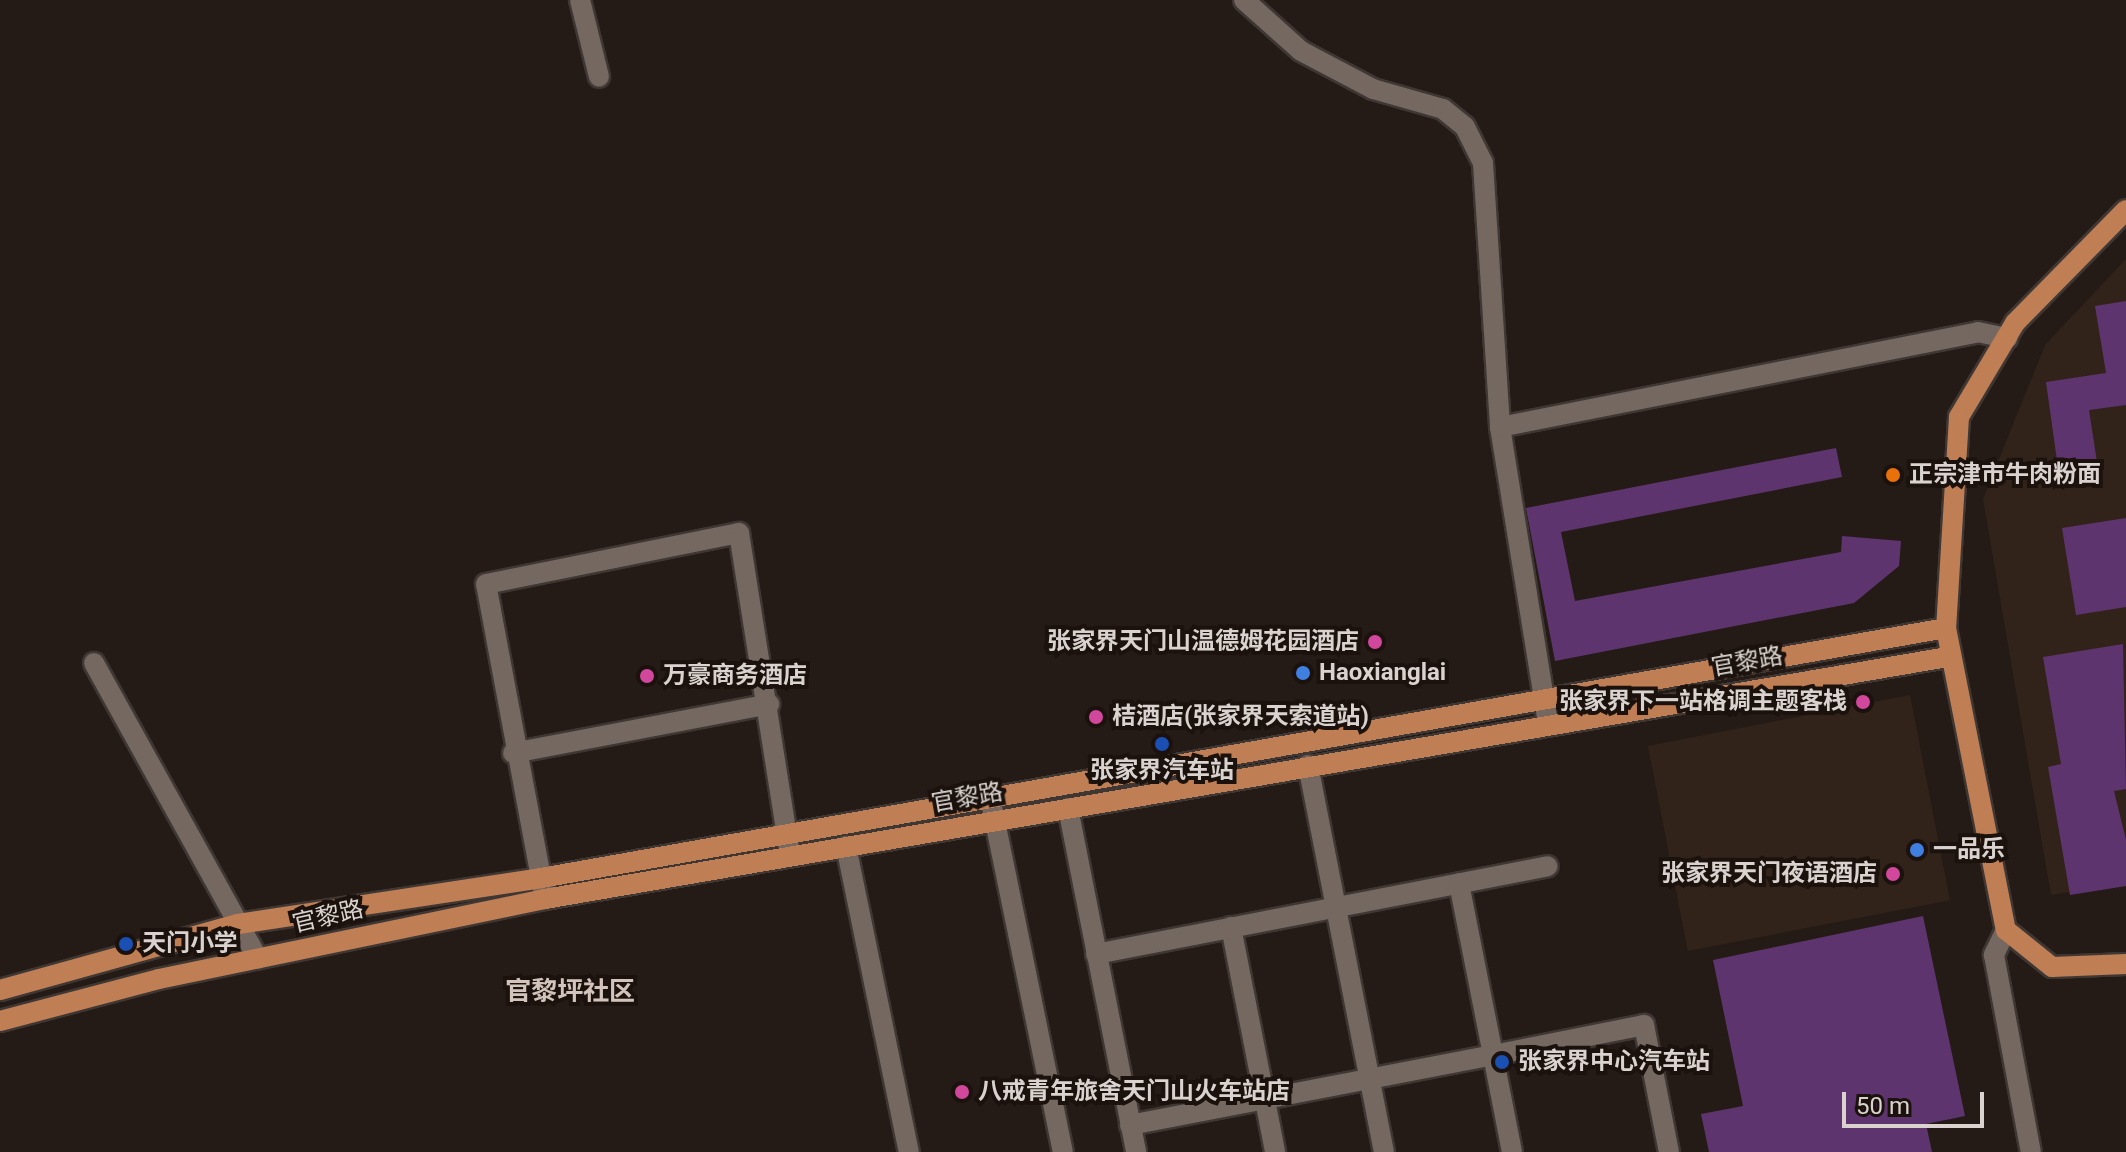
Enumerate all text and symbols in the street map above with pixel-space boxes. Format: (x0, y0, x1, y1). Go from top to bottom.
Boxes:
place label: 正宗津市牛肉粉面 (1909, 461, 2101, 489)
marker: 正宗津市牛肉粉面 (1884, 466, 1902, 484)
place label: 张家界天门山温德姆花园酒店 (1047, 628, 1359, 656)
marker: 张家界天门山温德姆花园酒店 (1366, 633, 1384, 651)
street label: 官黎路 (1709, 642, 1785, 682)
place label: Haoxianglai (1319, 659, 1446, 687)
place label: 万豪商务酒店 (663, 662, 807, 690)
marker: Haoxianglai (1294, 664, 1312, 682)
marker: 万豪商务酒店 (638, 667, 656, 685)
place label: 张家界下一站格调主题客栈 (1559, 688, 1847, 716)
marker: 张家界下一站格调主题客栈 (1854, 693, 1872, 711)
place label: 桔酒店(张家界天索道站) (1112, 703, 1369, 731)
marker: 桔酒店(张家界天索道站) (1087, 708, 1105, 726)
marker: 张家界汽车站 (1153, 735, 1171, 753)
place label: 张家界汽车站 (1090, 757, 1234, 785)
street label: 官黎路 (929, 778, 1005, 818)
place label: 一品乐 (1933, 836, 2005, 864)
marker: 一品乐 (1908, 841, 1926, 859)
place label: 张家界天门夜语酒店 (1661, 860, 1877, 888)
marker: 张家界天门夜语酒店 (1884, 865, 1902, 883)
street label: 官黎路 (290, 895, 366, 939)
place label: 天门小学 (142, 930, 238, 958)
marker: 天门小学 (117, 935, 135, 953)
district label: 官黎坪社区 (505, 976, 635, 1008)
place label: 张家界中心汽车站 (1518, 1048, 1710, 1076)
marker: 张家界中心汽车站 (1493, 1053, 1511, 1071)
scale bar (1846, 1076, 1988, 1126)
place label: 八戒青年旅舍天门山火车站店 (978, 1078, 1290, 1106)
marker: 八戒青年旅舍天门山火车站店 (953, 1083, 971, 1101)
text: 50 m (1856, 1092, 1910, 1120)

